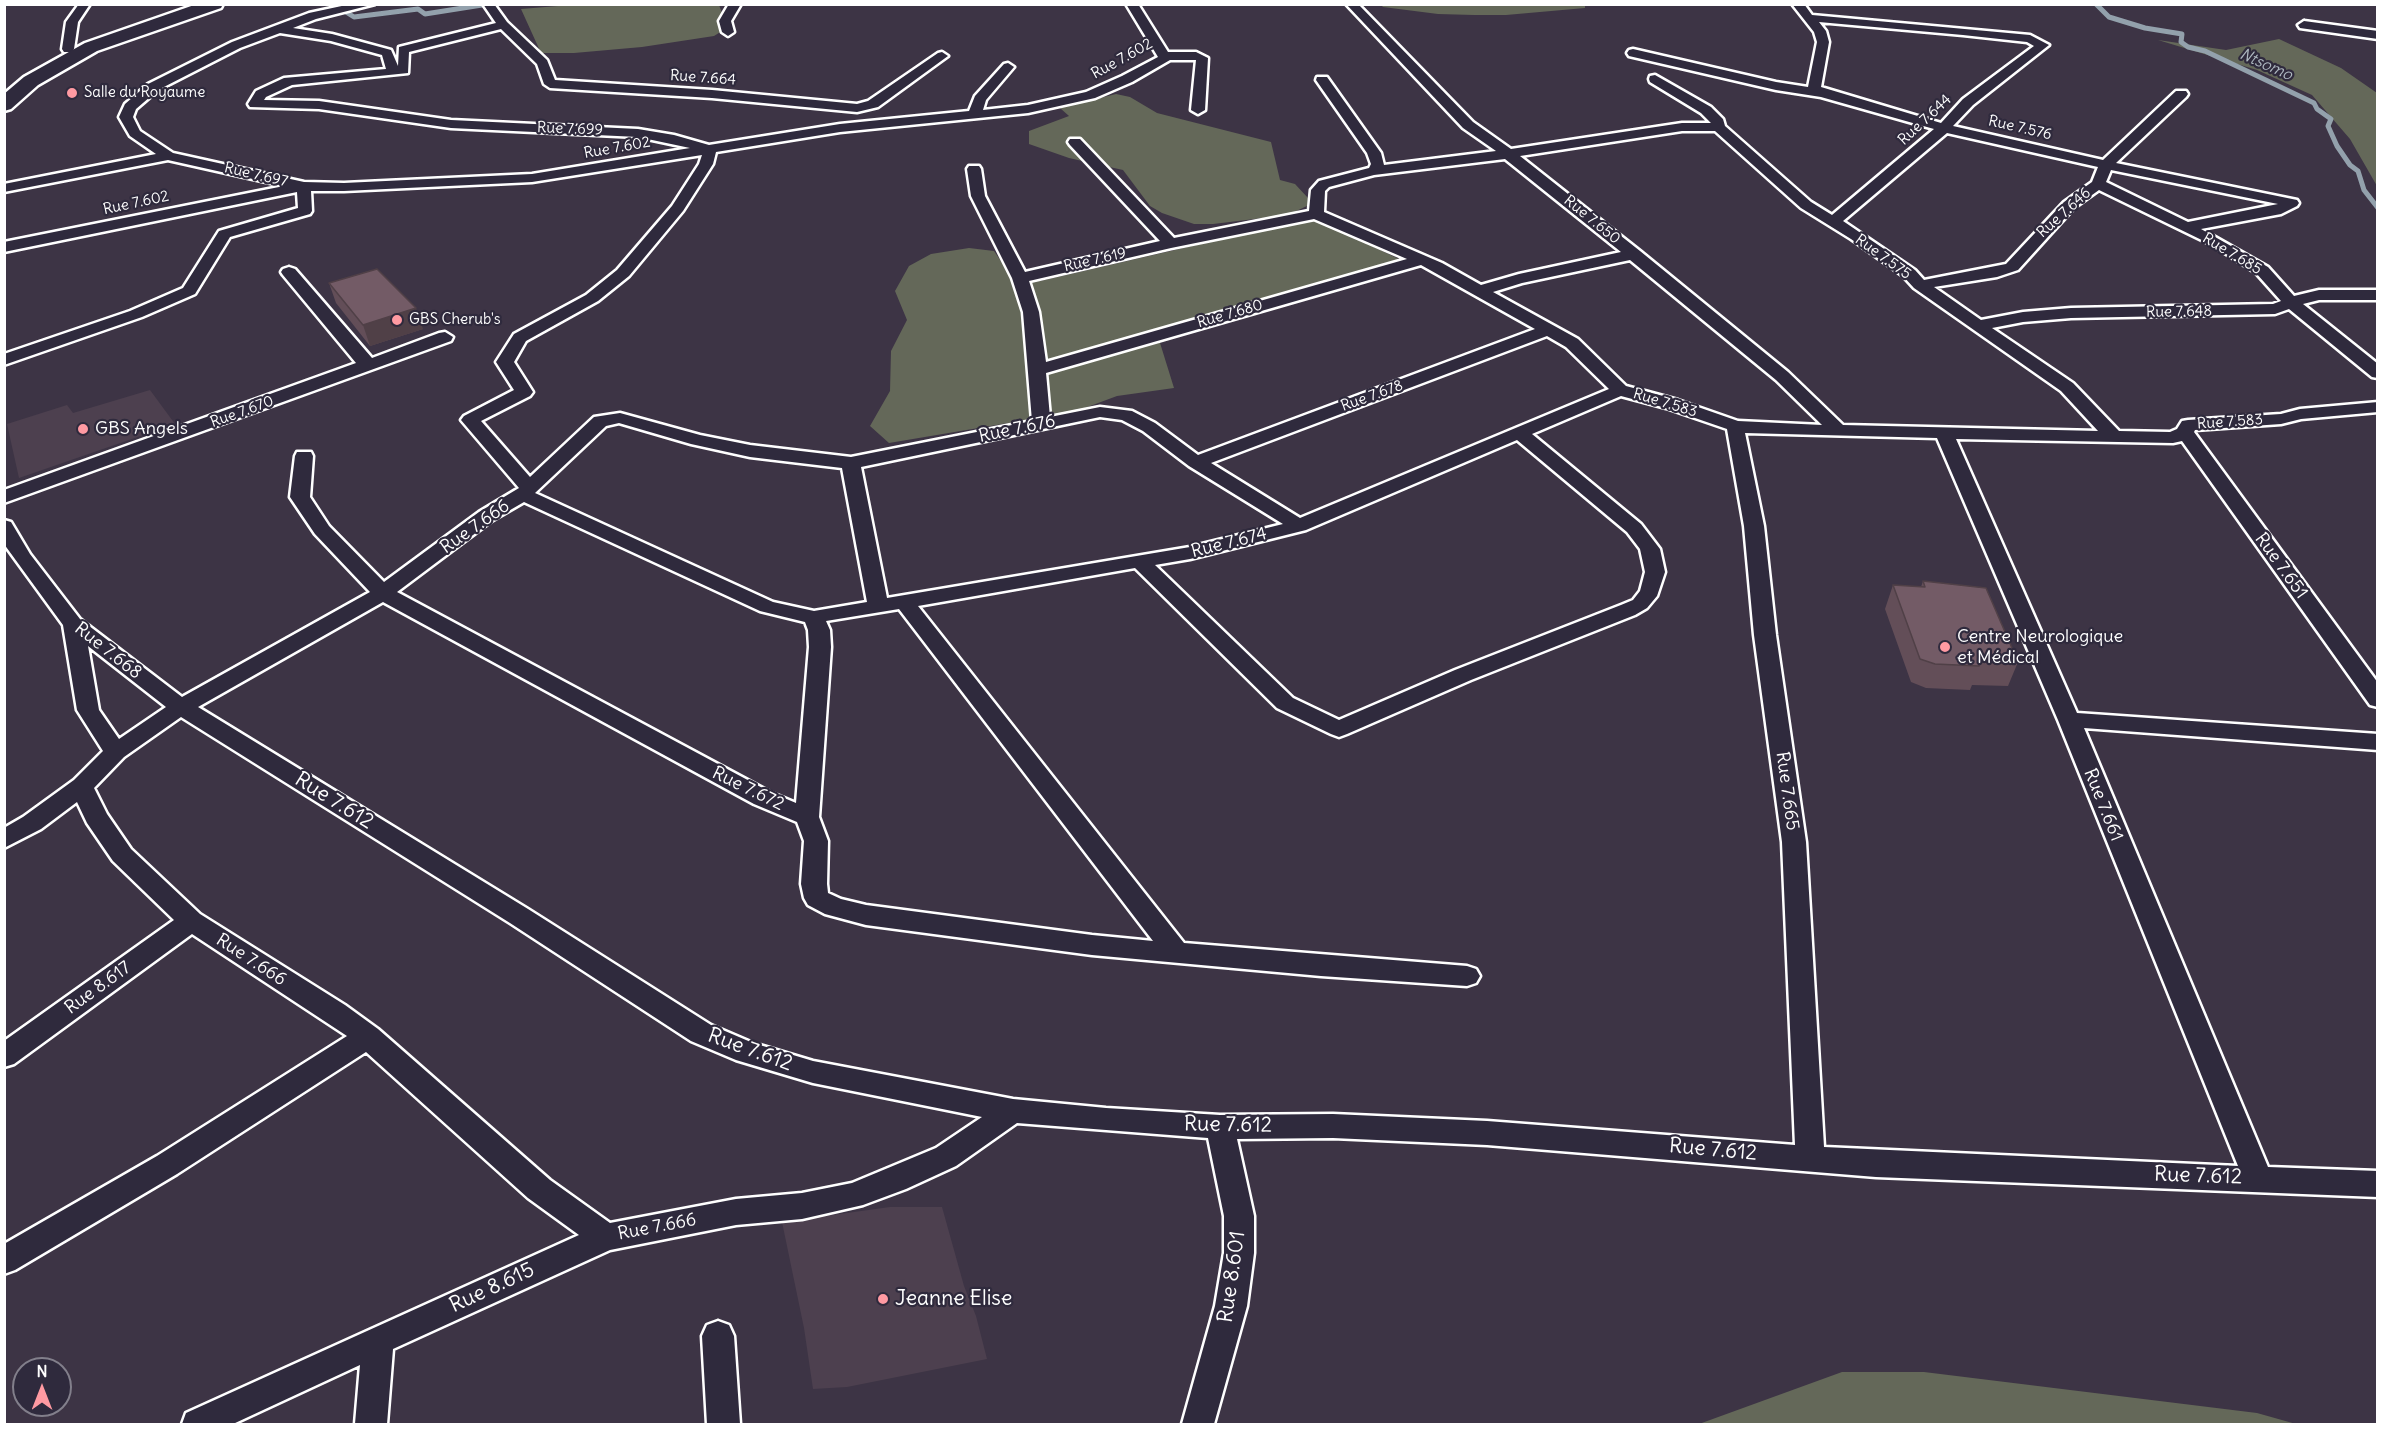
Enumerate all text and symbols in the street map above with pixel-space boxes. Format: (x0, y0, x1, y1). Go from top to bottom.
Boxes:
street label: Rue 7.602 (1088, 35, 1156, 83)
water label: Ntsomo (2237, 45, 2295, 85)
street label: Rue 7.664 (669, 67, 737, 89)
place label: Salle du Royaume (84, 84, 205, 102)
marker: Salle du Royaume (65, 86, 79, 100)
street label: Rue 7.644 (1895, 91, 1955, 149)
street label: Rue 7.576 (1986, 112, 2054, 144)
street label: Rue 7.699 (537, 119, 603, 139)
street label: Rue 7.602 (582, 133, 652, 163)
street label: Rue 7.697 (222, 159, 290, 191)
street label: Rue 7.646 (2033, 184, 2095, 242)
street label: Rue 7.602 (101, 187, 171, 219)
street label: Rue 7.650 (1560, 192, 1624, 248)
street label: Rue 7.685 (2199, 229, 2265, 279)
street label: Rue 7.575 (1851, 231, 1915, 283)
street label: Rue 7.619 (1062, 244, 1128, 276)
street label: Rue 7.680 (1195, 296, 1265, 332)
street label: Rue 7.648 (2146, 302, 2212, 322)
place label: GBS Cherub's (409, 311, 501, 329)
marker: GBS Cherub's (390, 313, 404, 327)
street label: Rue 7.678 (1338, 376, 1406, 416)
street label: Rue 7.583 (1631, 385, 1699, 421)
street label: Rue 7.670 (208, 392, 276, 432)
street label: Rue 7.676 (977, 410, 1057, 448)
street label: Rue 7.583 (2196, 411, 2264, 433)
place label: GBS Angels (95, 418, 188, 440)
marker: GBS Angels (76, 422, 90, 436)
street label: Rue 7.666 (436, 495, 514, 559)
street label: Rue 7.674 (1189, 523, 1269, 563)
street label: Rue 7.651 (2250, 529, 2312, 603)
street label: Rue 7.668 (70, 618, 146, 684)
place label: Centre Neurologique et Médical (1957, 626, 2123, 668)
marker: Centre Neurologique et Médical (1938, 640, 1952, 654)
street label: Rue 7.665 (1771, 750, 1803, 832)
street label: Rue 7.672 (708, 762, 788, 816)
street label: Rue 7.661 (2079, 766, 2127, 844)
street label: Rue 7.612 (290, 767, 378, 835)
street label: Rue 7.666 (212, 929, 290, 991)
street label: Rue 8.617 (61, 957, 135, 1019)
street label: Rue 7.612 (704, 1023, 796, 1077)
street label: Rue 7.612 (1184, 1112, 1272, 1138)
street label: Rue 7.612 (1668, 1134, 1758, 1166)
street label: Rue 7.612 (2153, 1162, 2243, 1190)
street label: Rue 7.666 (616, 1209, 698, 1245)
street label: Rue 8.601 (1213, 1229, 1251, 1325)
street label: Rue 8.615 (446, 1257, 538, 1319)
place label: Jeanne Elise (895, 1286, 1012, 1312)
marker: Jeanne Elise (876, 1292, 890, 1306)
north arrow (12, 1357, 72, 1417)
text: N (36, 1361, 48, 1381)

